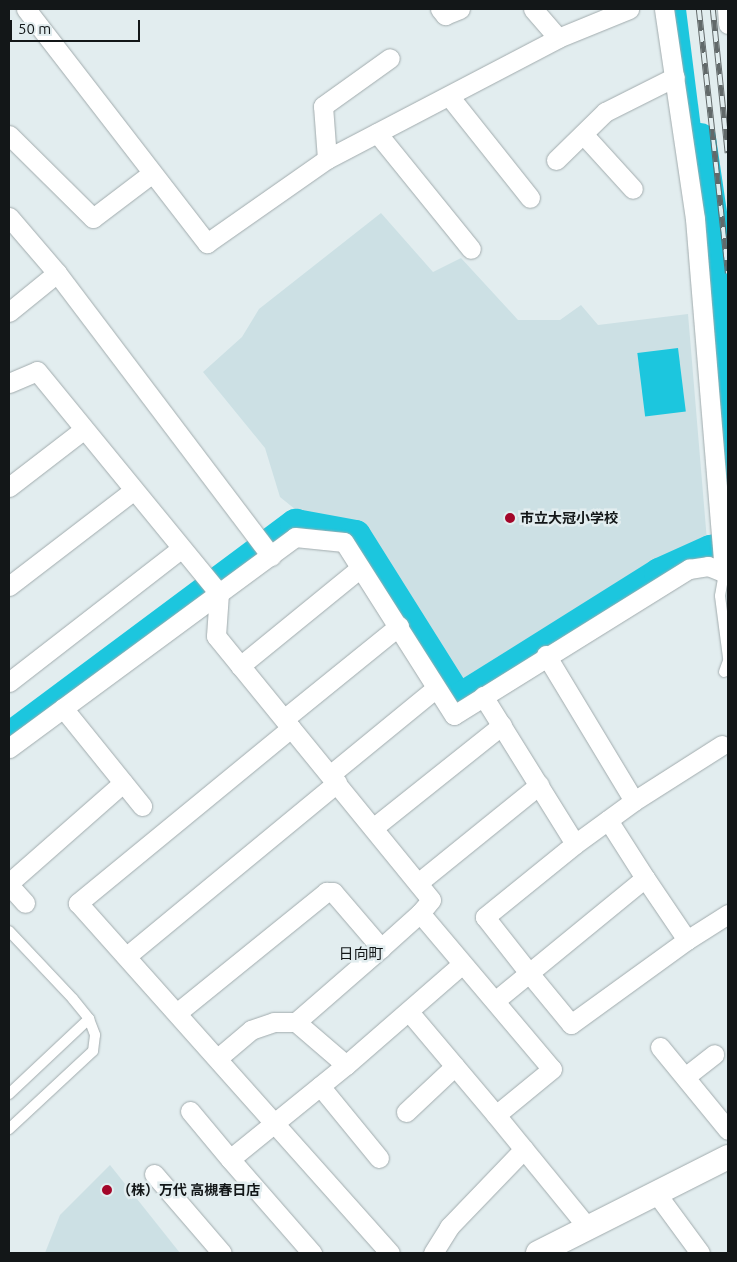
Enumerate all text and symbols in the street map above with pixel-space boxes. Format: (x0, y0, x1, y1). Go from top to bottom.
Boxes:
scale bar (12, 10, 142, 42)
text: 50 m (18, 20, 51, 37)
place label: 市立大冠小学校 (520, 510, 618, 526)
marker: 市立大冠小学校 (504, 512, 516, 524)
district label: 日向町 (339, 945, 383, 963)
place label: （株）万代 高槻春日店 (117, 1182, 260, 1198)
marker: （株）万代 高槻春日店 (101, 1184, 113, 1196)

